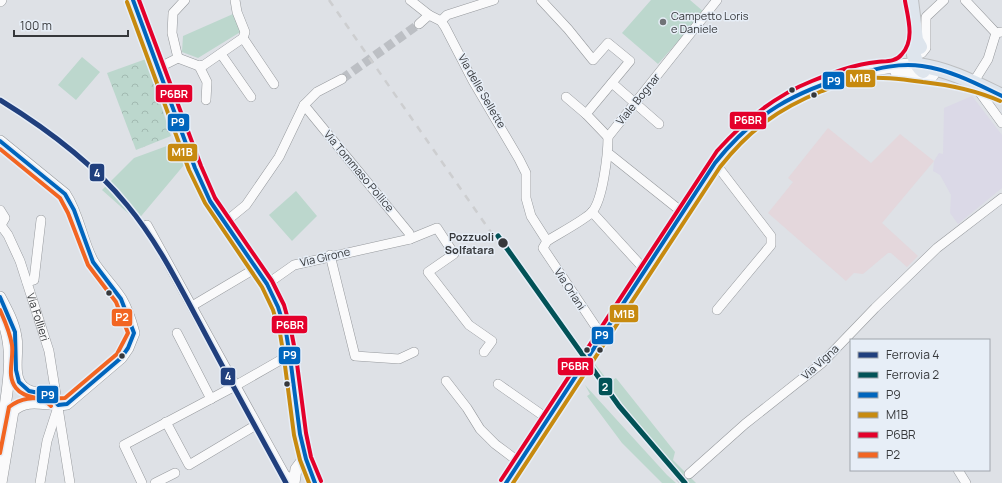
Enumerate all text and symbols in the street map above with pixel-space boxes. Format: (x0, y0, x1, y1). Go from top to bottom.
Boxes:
place label: Campetto Loris e Daniele (671, 8, 749, 36)
scale bar (14, 12, 128, 38)
text: 100 m (20, 17, 52, 34)
marker: Campetto Loris e Daniele (658, 17, 668, 27)
street label: Via delle Sellette (455, 51, 510, 131)
line badge: M1B (845, 69, 876, 88)
street label: Viale Bognar (612, 70, 663, 128)
text: M1B (849, 70, 871, 85)
line badge: P9 (822, 71, 845, 90)
text: P9 (827, 73, 841, 88)
line badge: P6BR (155, 84, 193, 103)
unlabelled marker (787, 85, 797, 95)
text: P6BR (160, 86, 188, 101)
unlabelled marker (809, 90, 819, 100)
line badge: P6BR (729, 111, 767, 130)
text: P6BR (734, 112, 762, 127)
line badge: P9 (167, 113, 190, 132)
text: P9 (171, 114, 185, 129)
street label: Via Tommaso Pollice (321, 127, 398, 215)
line badge: M1B (167, 143, 198, 162)
text: M1B (171, 144, 193, 159)
line badge: 4 (89, 163, 105, 182)
text: 4 (94, 165, 101, 180)
place label: Pozzuoli Solfatara (445, 229, 494, 257)
marker: Pozzuoli Solfatara (496, 236, 510, 250)
street label: Via Girone (298, 243, 352, 270)
street label: Via Oriani (551, 265, 590, 313)
unlabelled marker (104, 288, 114, 298)
street label: Via Follieri (24, 291, 53, 343)
line badge: M1B (609, 304, 639, 323)
text: M1B (613, 306, 635, 321)
line badge: P2 (111, 308, 133, 327)
text: P2 (115, 309, 129, 324)
line badge: P6BR (271, 315, 308, 334)
text: P6BR (276, 317, 304, 332)
line badge: P9 (591, 326, 614, 345)
text: P9 (595, 327, 609, 342)
legend (850, 339, 990, 471)
street label: Via Vigna (798, 341, 842, 382)
unlabelled marker (582, 345, 592, 355)
unlabelled marker (595, 345, 605, 355)
line badge: P9 (278, 346, 301, 365)
text: Ferrovia 4 (886, 346, 939, 363)
text: P9 (283, 347, 297, 362)
unlabelled marker (117, 351, 127, 361)
line badge: P6BR (557, 357, 594, 376)
text: P6BR (561, 358, 589, 373)
text: Ferrovia 2 (886, 366, 939, 383)
line badge: 4 (220, 367, 236, 386)
text: 4 (225, 368, 232, 383)
line badge: 2 (598, 377, 613, 396)
unlabelled marker (282, 379, 292, 389)
text: 2 (602, 379, 608, 394)
line badge: P9 (36, 385, 59, 404)
text: P9 (886, 386, 901, 403)
text: P9 (41, 387, 55, 402)
text: M1B (886, 406, 908, 423)
text: P6BR (886, 426, 916, 443)
text: P2 (886, 446, 900, 463)

